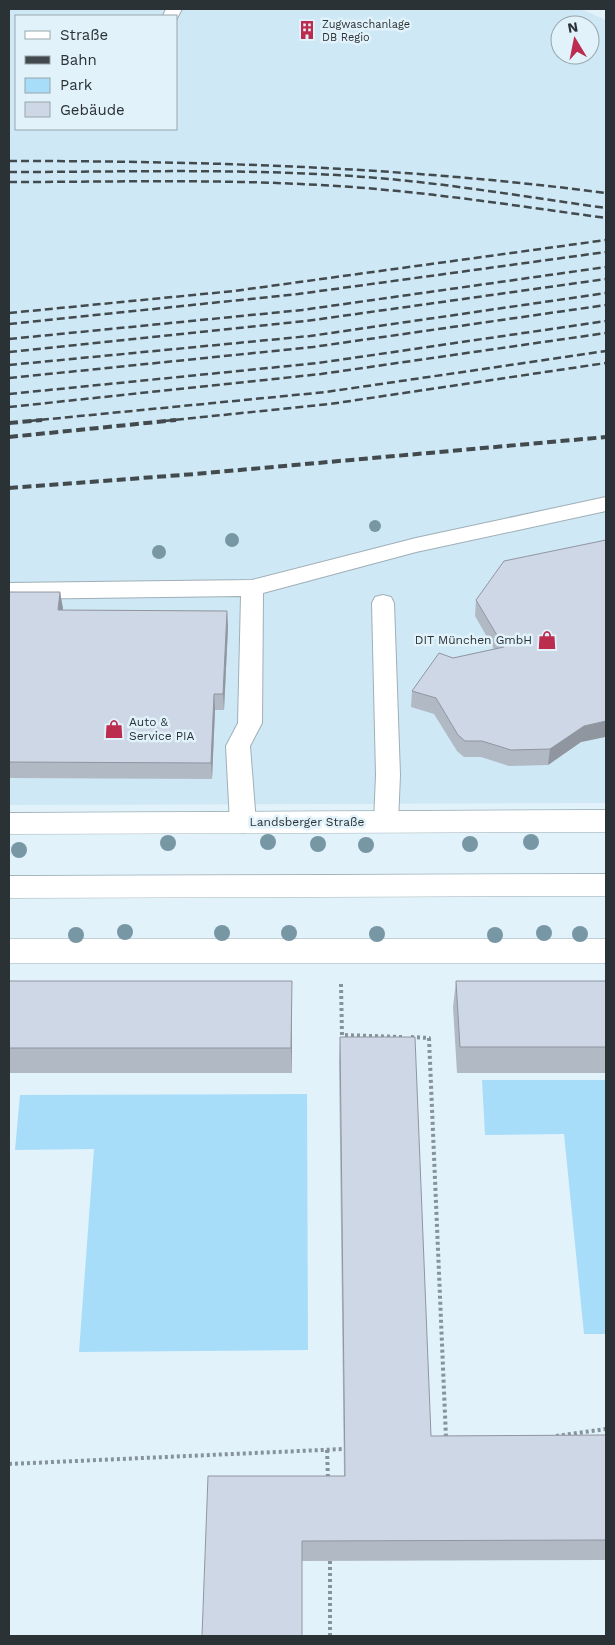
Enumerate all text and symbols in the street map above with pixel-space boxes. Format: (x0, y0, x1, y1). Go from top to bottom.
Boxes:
legend (15, 15, 178, 130)
north arrow (550, 15, 600, 65)
place label: Zugwaschanlage DB Regio (322, 18, 410, 44)
text: N (566, 18, 579, 36)
building icon: Zugwaschanlage DB Regio (296, 19, 318, 41)
text: Straße (60, 26, 108, 44)
text: Bahn (60, 51, 97, 69)
text: Park (60, 76, 93, 94)
text: Gebäude (60, 101, 125, 119)
shop icon: DIT München GmbH (536, 629, 558, 651)
place label: DIT München GmbH (415, 633, 532, 647)
place label: Auto & Service PIA (129, 715, 195, 743)
shop icon: Auto & Service PIA (103, 718, 125, 740)
street label: Landsberger Straße (250, 815, 365, 829)

